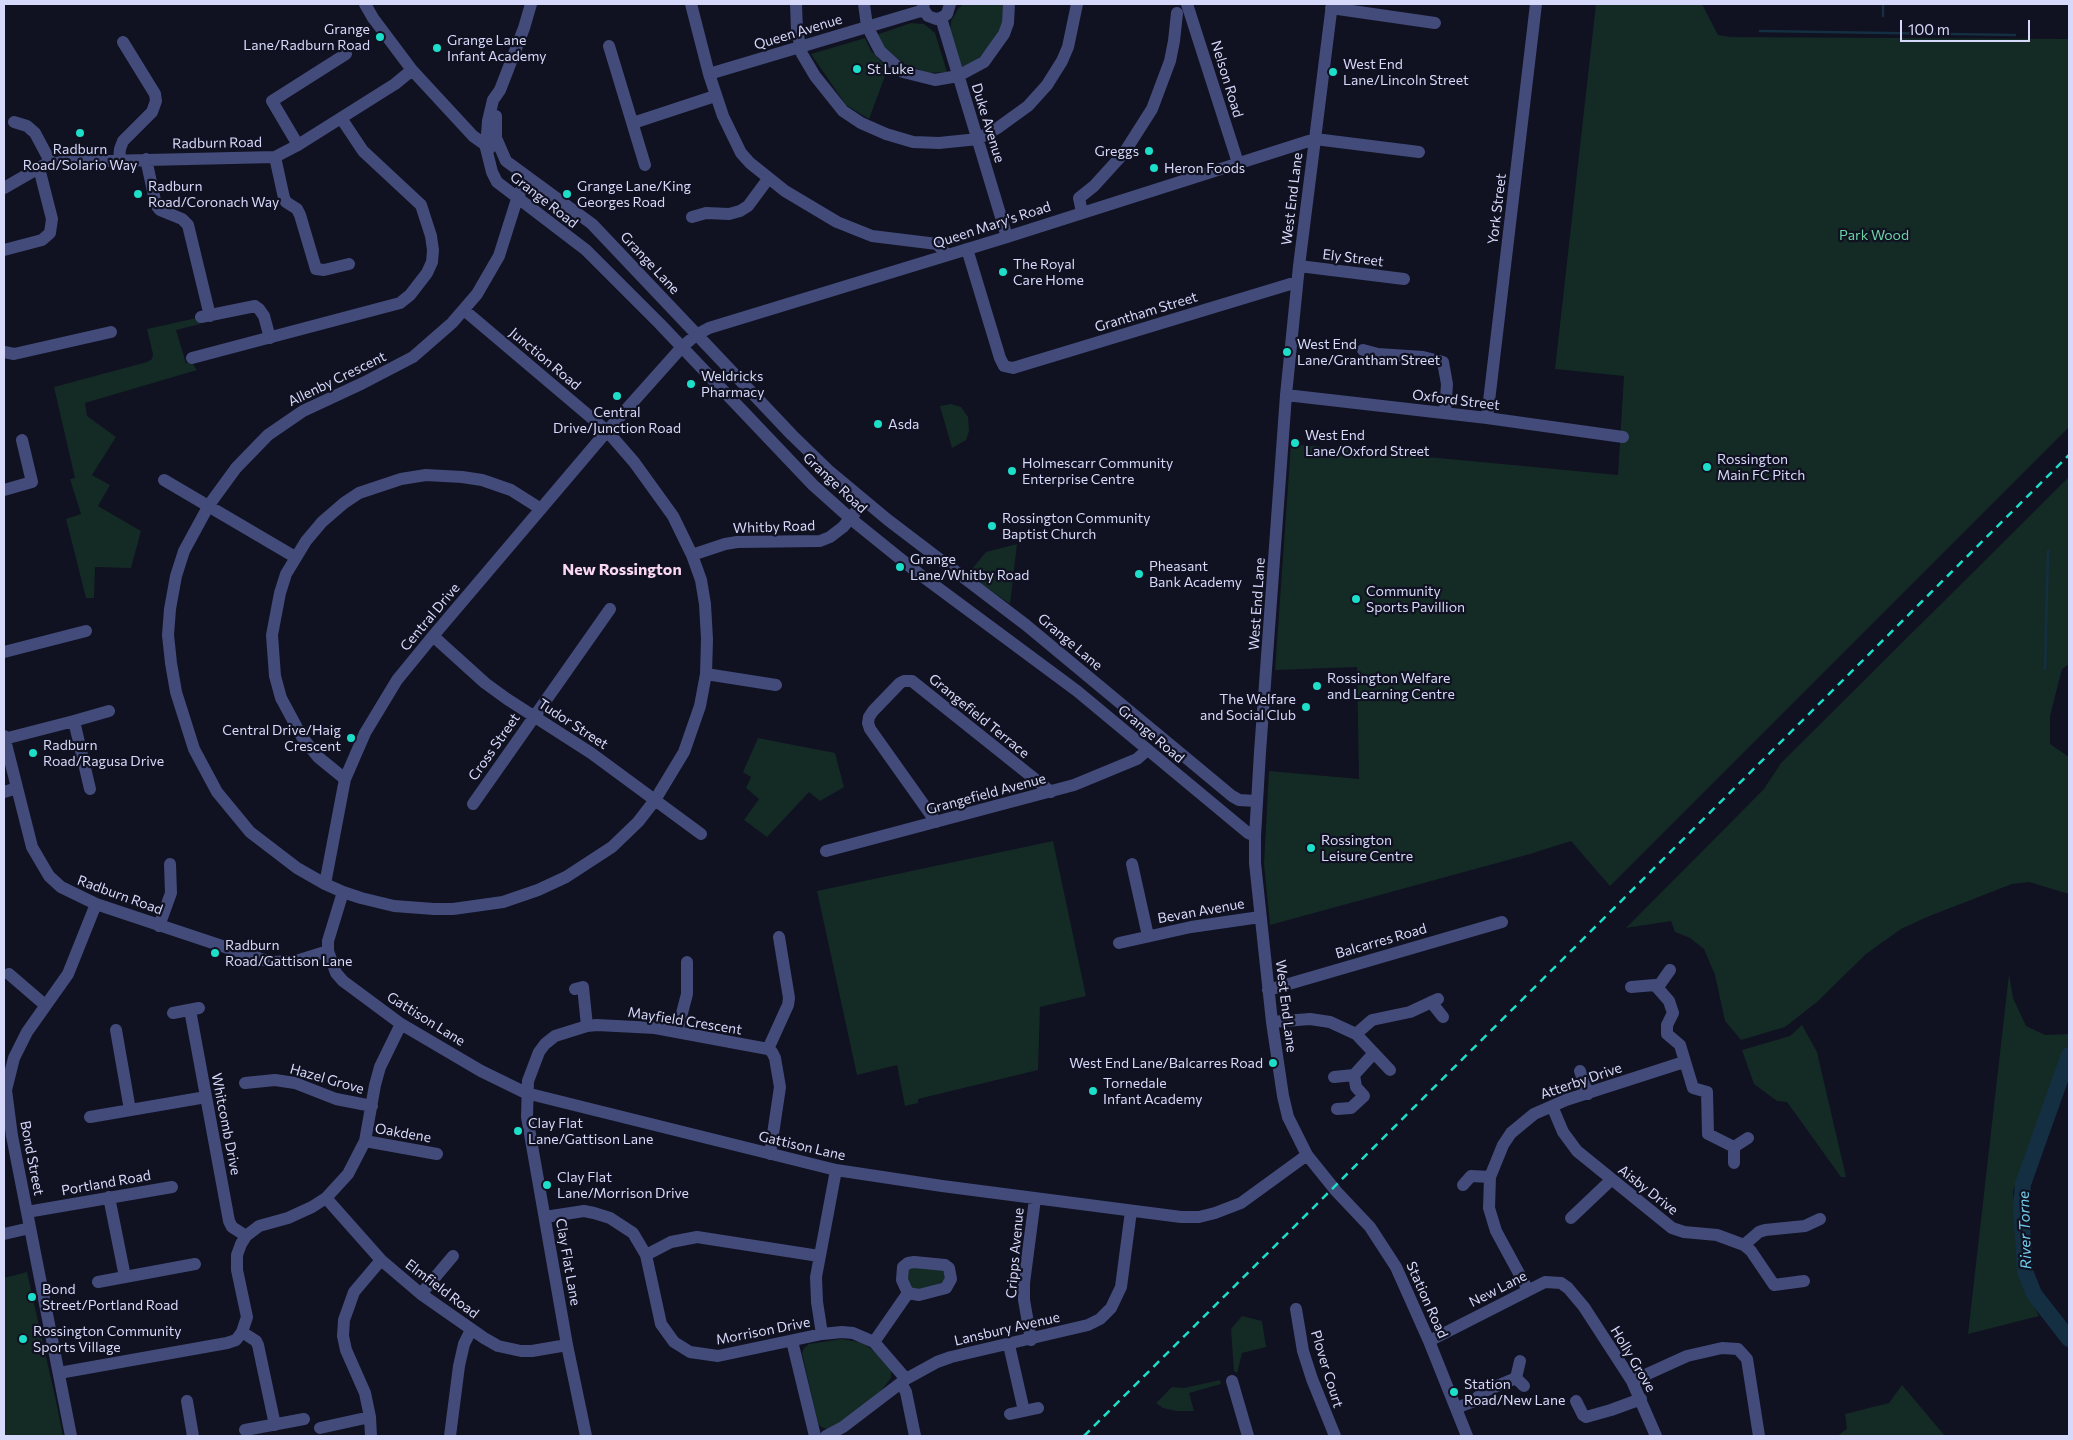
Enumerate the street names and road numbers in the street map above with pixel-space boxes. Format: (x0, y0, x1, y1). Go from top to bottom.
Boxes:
street label: Queen Avenue (752, 11, 844, 53)
street label: Nelson Road (1207, 38, 1247, 120)
street label: Duke Avenue (968, 81, 1008, 165)
street label: Radburn Road (172, 134, 262, 152)
street label: West End Lane (1278, 152, 1306, 246)
street label: Grange Road (507, 168, 581, 232)
street label: York Street (1484, 172, 1510, 246)
street label: Queen Mary's Road (931, 198, 1053, 252)
street label: Grange Lane (617, 228, 683, 298)
street label: Ely Street (1322, 246, 1384, 270)
street label: Grantham Street (1093, 288, 1199, 336)
street label: Junction Road (506, 324, 584, 394)
street label: Allenby Crescent (285, 348, 389, 410)
street label: Oxford Street (1411, 386, 1501, 414)
street label: Grange Road (800, 449, 870, 517)
street label: Whitby Road (733, 517, 815, 537)
street label: West End Lane (1245, 557, 1269, 651)
street label: Central Drive (397, 580, 463, 654)
street label: Grange Lane (1034, 610, 1106, 674)
street label: Grangefield Terrace (925, 670, 1033, 762)
street label: Tudor Street (535, 695, 611, 753)
street label: Grange Road (1114, 701, 1188, 767)
street label: Cross Street (465, 710, 523, 784)
street label: Grangefield Avenue (924, 770, 1048, 818)
street label: Radburn Road (75, 872, 165, 918)
street label: Bevan Avenue (1156, 895, 1246, 927)
street label: Balcarres Road (1333, 920, 1429, 962)
street label: West End Lane (1272, 959, 1300, 1053)
street label: Gattison Lane (384, 988, 468, 1050)
street label: Mayfield Crescent (627, 1004, 743, 1038)
street label: Atterby Drive (1538, 1059, 1624, 1103)
street label: Hazel Grove (288, 1060, 366, 1098)
street label: Whitcomb Drive (208, 1071, 244, 1177)
street label: Bond Street (17, 1119, 47, 1197)
street label: Oakdene (374, 1120, 432, 1146)
street label: Gattison Lane (757, 1128, 847, 1164)
street label: Aisby Drive (1615, 1161, 1681, 1219)
street label: Portland Road (60, 1167, 152, 1199)
street label: Cripps Avenue (1003, 1207, 1027, 1299)
street label: Clay Flat Lane (552, 1217, 584, 1307)
street label: Elmfield Road (402, 1256, 482, 1322)
street label: Station Road (1403, 1259, 1451, 1341)
street label: New Lane (1466, 1267, 1530, 1311)
street label: Lansbury Avenue (952, 1309, 1062, 1349)
street label: Morrison Drive (714, 1314, 812, 1348)
street label: Holly Grove (1607, 1323, 1659, 1395)
street label: Plover Court (1307, 1328, 1347, 1410)

